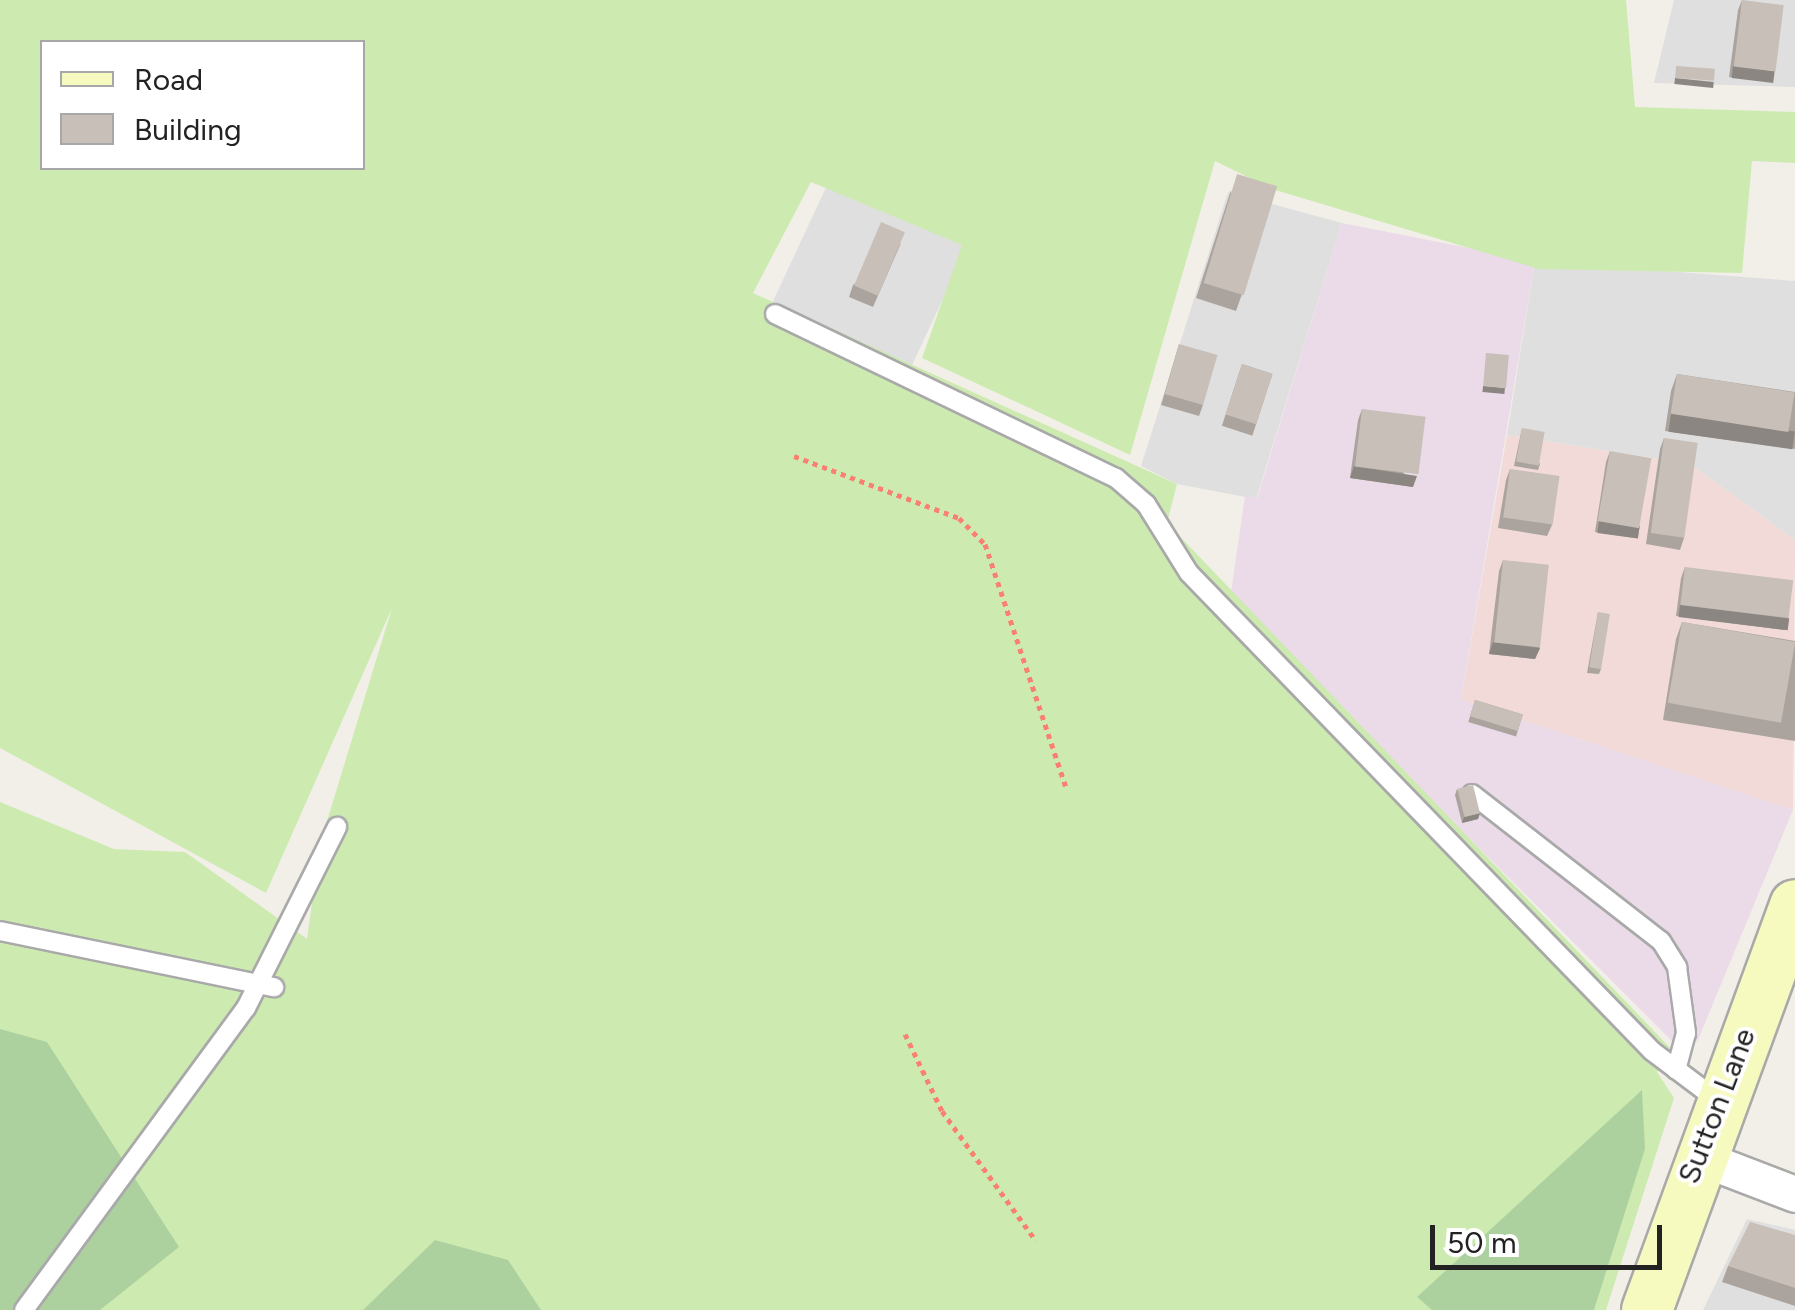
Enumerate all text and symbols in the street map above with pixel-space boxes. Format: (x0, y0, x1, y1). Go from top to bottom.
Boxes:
legend (40, 40, 365, 170)
text: Road (134, 61, 203, 98)
text: Building (134, 111, 242, 148)
street label: Sutton Lane (1671, 1023, 1763, 1189)
scale bar (1435, 1205, 1668, 1267)
text: 50 m (1447, 1224, 1516, 1261)

